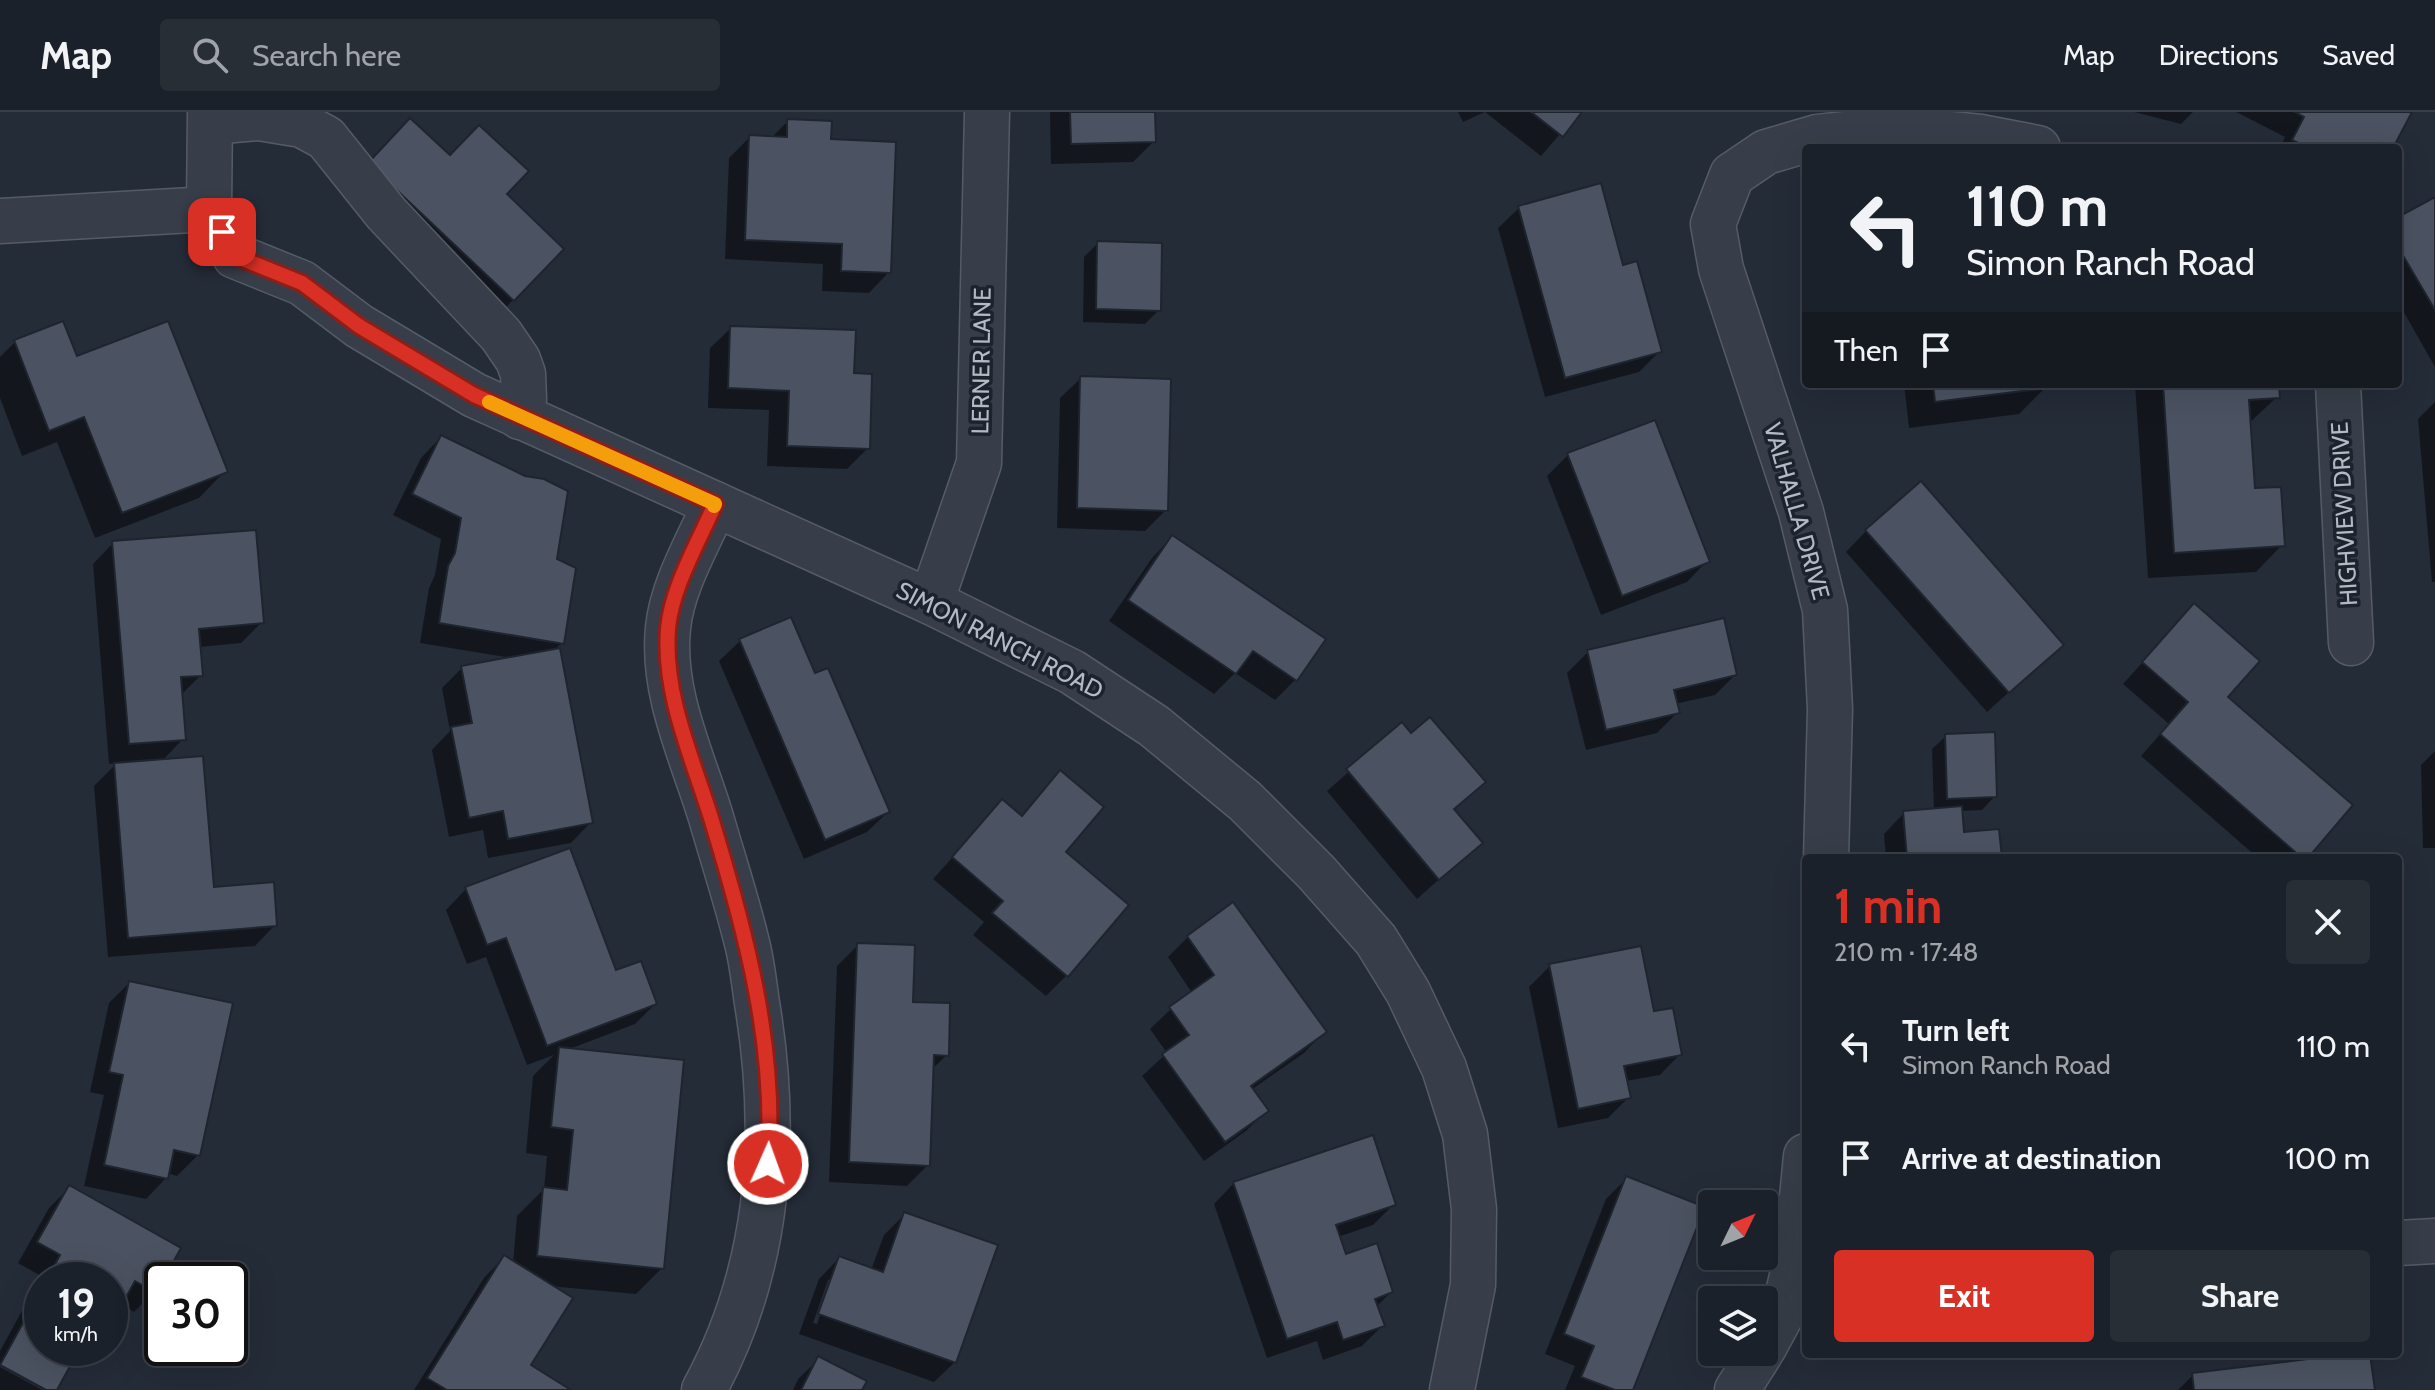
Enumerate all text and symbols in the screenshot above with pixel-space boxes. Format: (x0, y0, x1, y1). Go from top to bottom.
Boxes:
search box (160, 19, 720, 91)
text: Map (40, 32, 112, 79)
icon: search (188, 33, 232, 77)
text: Search here (252, 37, 401, 74)
text: Map (2063, 38, 2115, 72)
text: Directions (2159, 38, 2278, 72)
text: Saved (2322, 38, 2395, 72)
text: 110 m (1966, 172, 2108, 240)
icon: left (1834, 176, 1938, 280)
pin (188, 198, 256, 266)
icon: arrive (200, 210, 244, 254)
text: Simon Ranch Road (1966, 240, 2255, 284)
street label: LERNER LANE (965, 287, 997, 435)
icon: arrive (1914, 328, 1958, 372)
text: Then (1834, 332, 1898, 369)
street label: VALHALLA DRIVE (1758, 419, 1836, 603)
street label: HIGHVIEW DRIVE (2325, 421, 2363, 607)
street label: SIMON RANCH ROAD (892, 575, 1108, 705)
text: 1 min (1834, 877, 1942, 935)
button: close (2286, 880, 2370, 964)
text: 210 m · 17:48 (1834, 936, 1979, 968)
text: Turn left (1902, 1012, 2010, 1049)
icon: left (1834, 1024, 1878, 1068)
text: 110 m (2296, 1028, 2370, 1065)
text: Simon Ranch Road (1902, 1049, 2111, 1081)
position arrow (726, 1122, 810, 1206)
icon: arrive (1834, 1136, 1878, 1180)
text: Arrive at destination (1902, 1140, 2162, 1177)
text: 100 m (2285, 1140, 2370, 1177)
north arrow (1698, 1190, 1778, 1270)
map controls (1698, 1190, 1778, 1366)
button: Exit (1834, 1250, 2094, 1342)
button: Share (2110, 1250, 2370, 1342)
speed limit sign: 30 (144, 1262, 248, 1366)
text: 19 (57, 1279, 95, 1328)
button: layers (1698, 1286, 1778, 1366)
text: km/h (54, 1322, 98, 1346)

